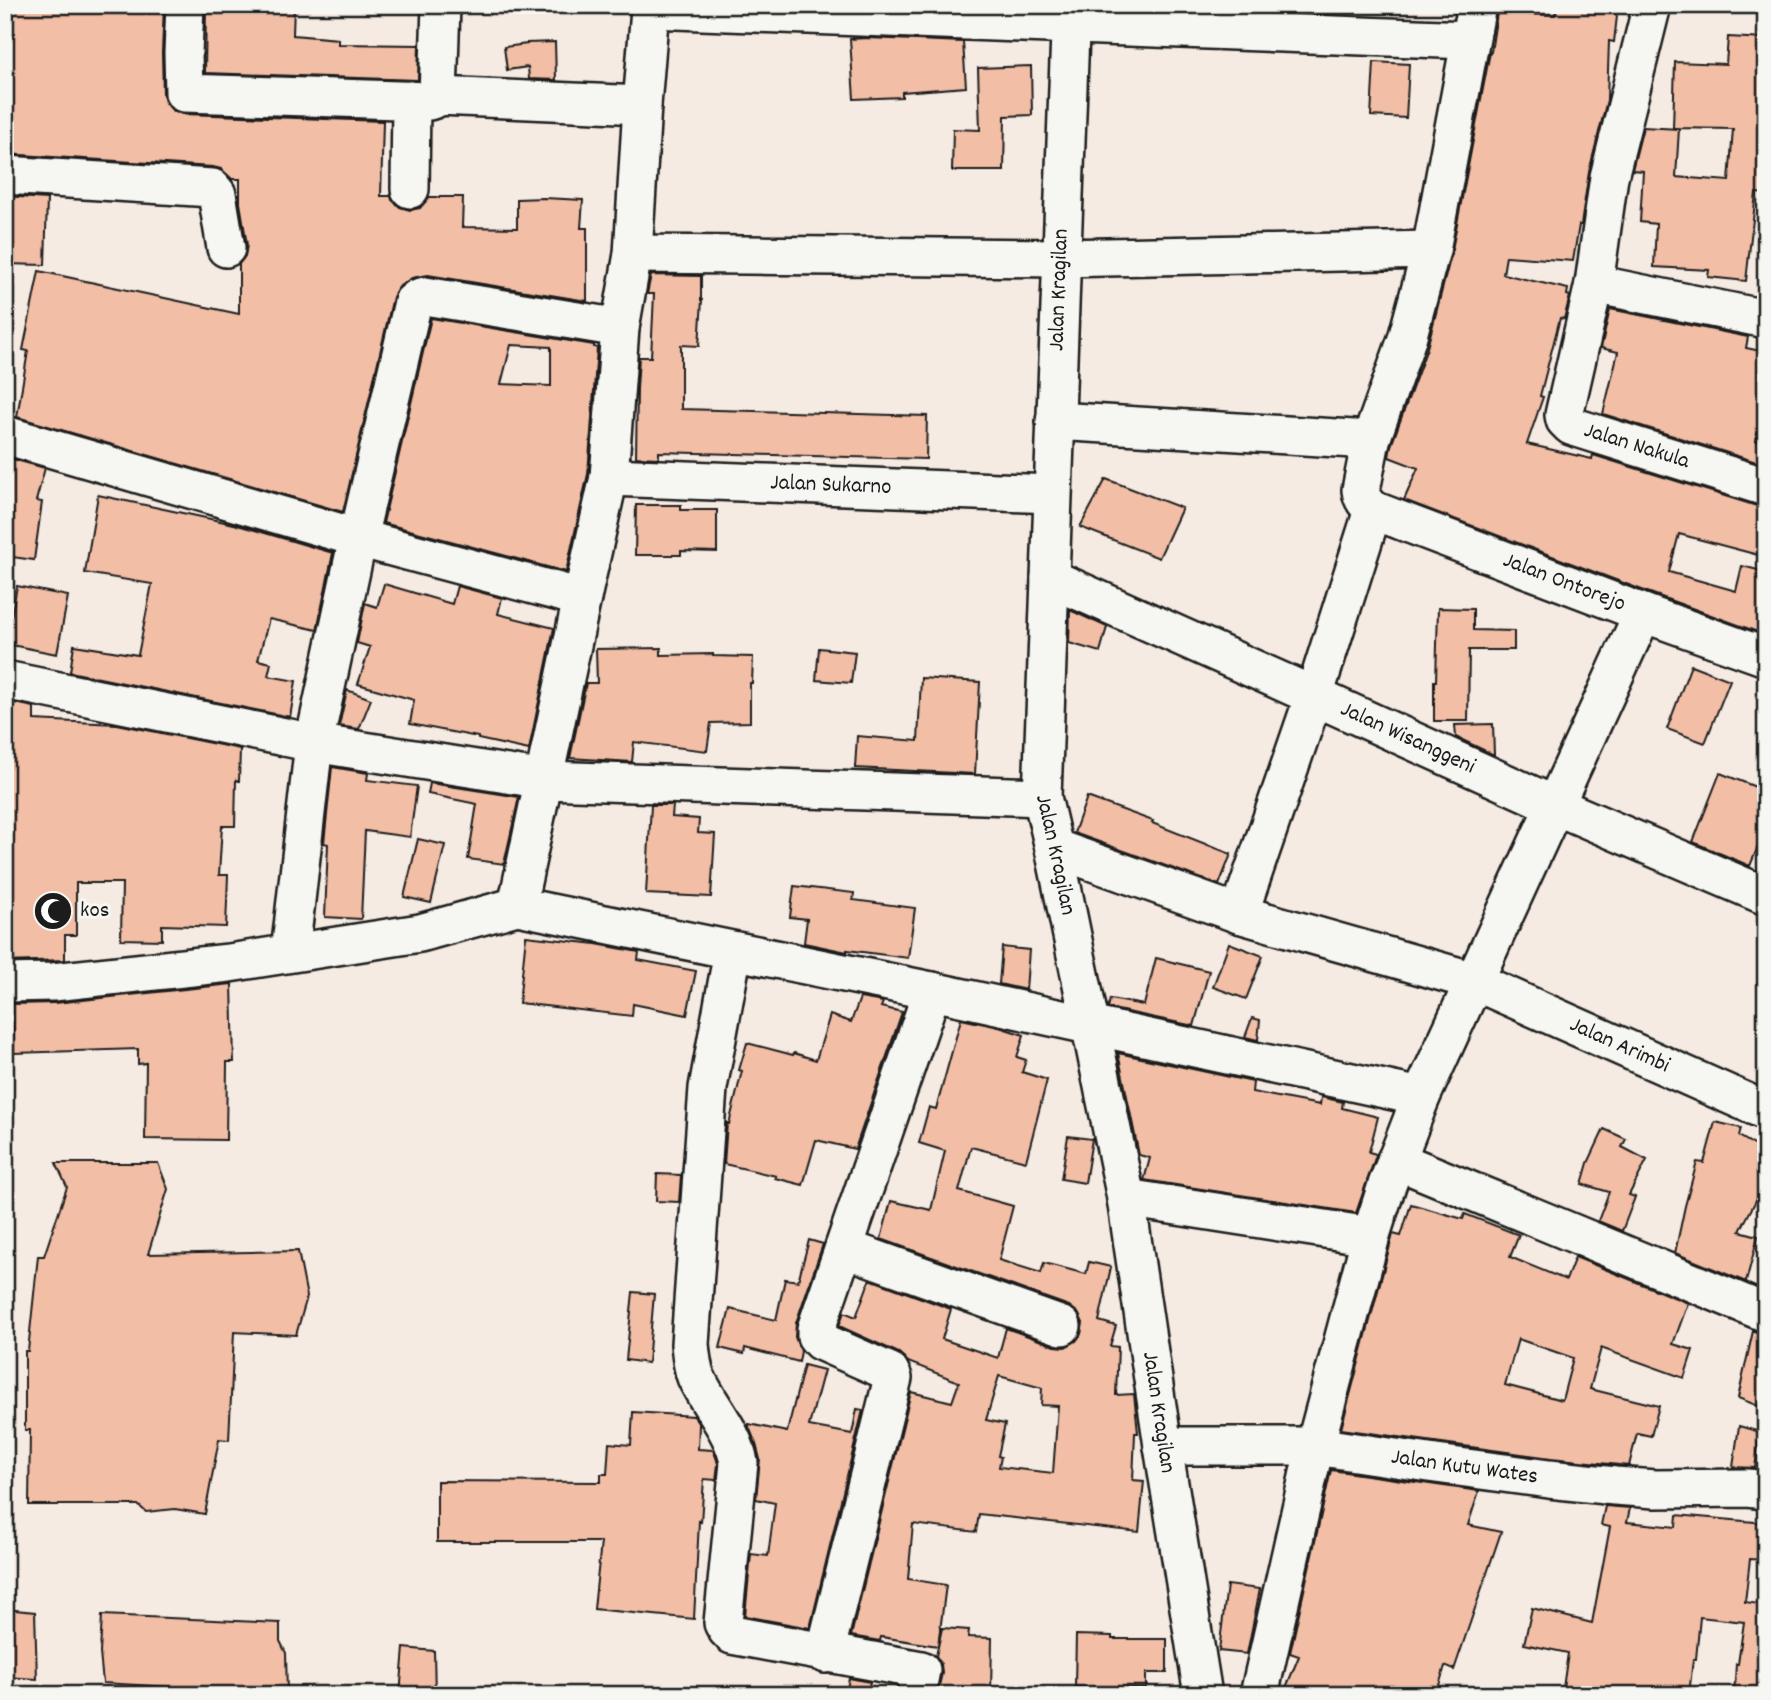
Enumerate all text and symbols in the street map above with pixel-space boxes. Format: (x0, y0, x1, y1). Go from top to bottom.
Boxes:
street label: Jalan Kragilan (1041, 228, 1079, 352)
street label: Jalan Nakula (1580, 414, 1695, 479)
street label: Jalan Sukarno (770, 467, 892, 504)
street label: Jalan Ontorejo (1498, 544, 1630, 621)
street label: Jalan Wisanggeni (1335, 694, 1480, 784)
street label: Jalan Kragilan (1026, 791, 1084, 918)
mosque icon: kos (32, 890, 74, 932)
place label: kos (80, 895, 109, 928)
street label: Jalan Arimbi (1564, 1009, 1675, 1083)
street label: Jalan Kragilan (1133, 1349, 1184, 1476)
street label: Jalan Kutu Wates (1389, 1441, 1540, 1494)

